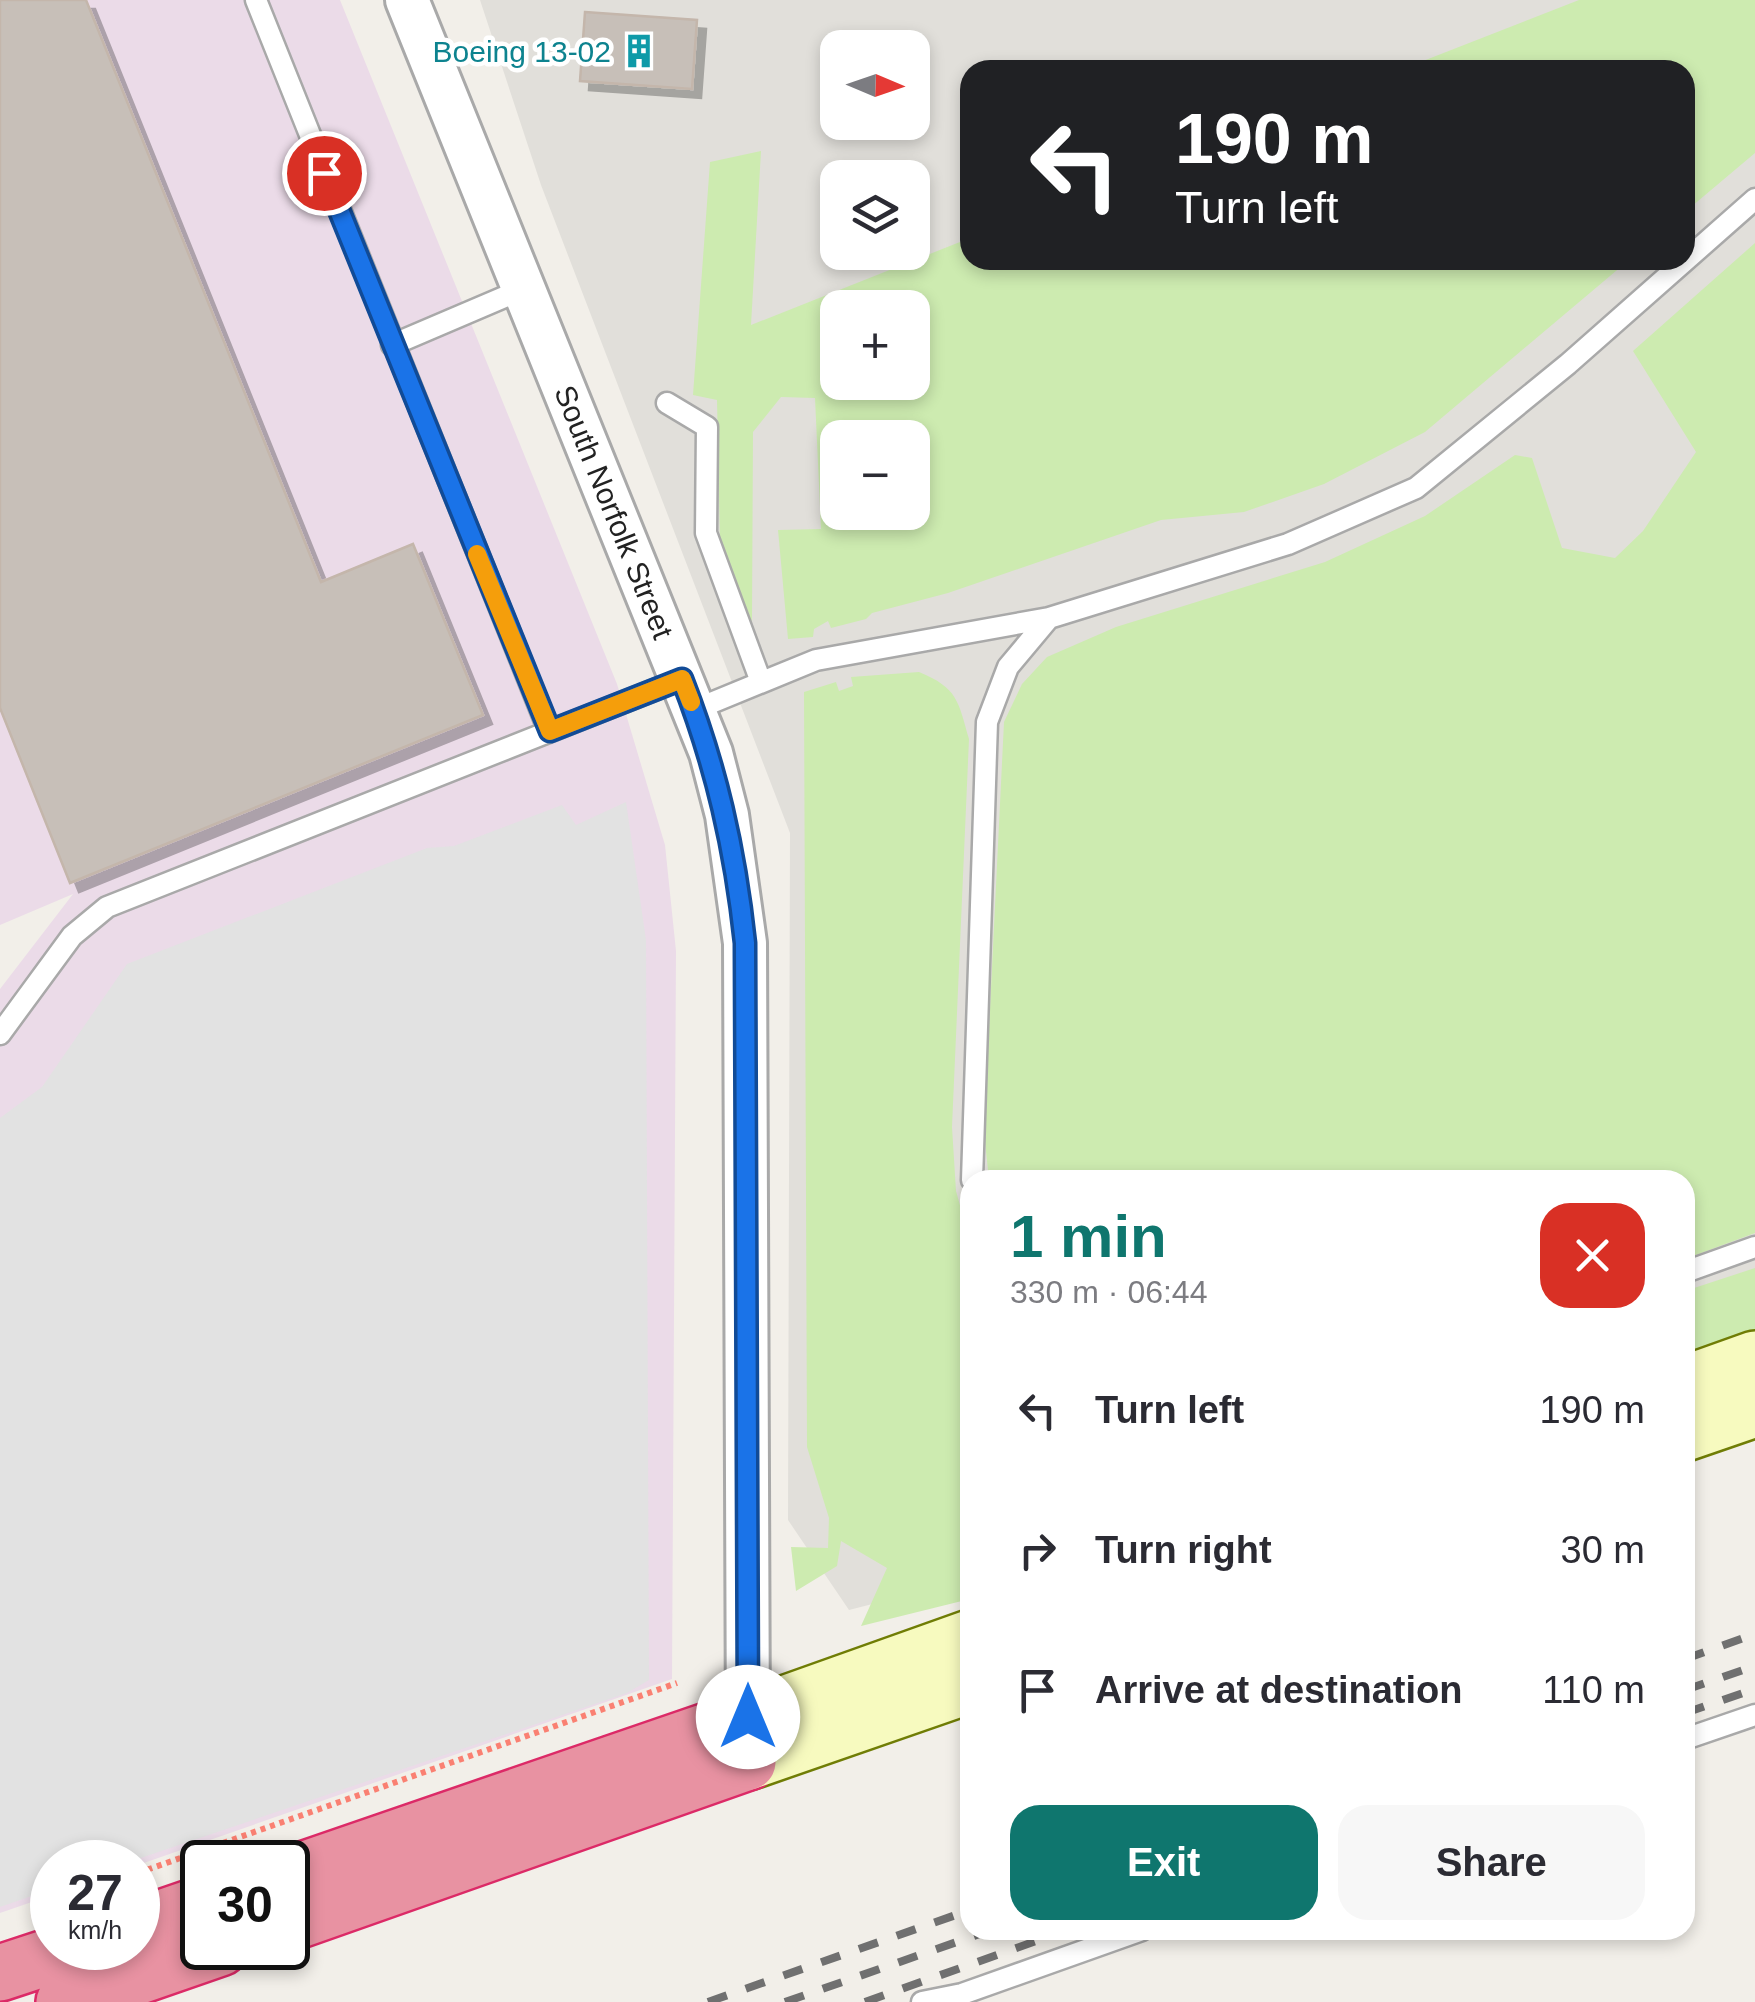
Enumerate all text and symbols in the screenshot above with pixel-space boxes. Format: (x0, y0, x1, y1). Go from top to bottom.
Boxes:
north arrow (820, 30, 930, 140)
map controls (820, 30, 930, 530)
building icon: Boeing 13-02 (620, 32, 658, 70)
place label: Boeing 13-02 (433, 35, 611, 68)
icon: left (1010, 100, 1140, 230)
text: 190 m (1175, 100, 1373, 178)
pin (282, 131, 367, 216)
icon: arrive (297, 146, 352, 201)
button: layers (820, 160, 930, 270)
text: Turn left (1175, 182, 1338, 233)
button: + (820, 290, 930, 400)
street label: South Norfolk Street (548, 381, 680, 644)
button: − (820, 420, 930, 530)
text: 1 min (1010, 1203, 1167, 1270)
button: close (1540, 1203, 1645, 1308)
text: 330 m · 06:44 (1010, 1274, 1207, 1310)
icon: left (1010, 1383, 1065, 1438)
text: Turn left (1095, 1389, 1244, 1431)
text: 190 m (1539, 1389, 1645, 1431)
icon: right (1010, 1523, 1065, 1578)
text: Turn right (1095, 1529, 1272, 1571)
text: 30 m (1561, 1529, 1645, 1571)
icon: arrive (1010, 1663, 1065, 1718)
position arrow (696, 1665, 800, 1769)
text: Arrive at destination (1095, 1669, 1462, 1711)
text: 110 m (1542, 1669, 1645, 1711)
button: Exit (1010, 1805, 1318, 1920)
button: Share (1338, 1805, 1645, 1920)
speed limit sign: 30 (180, 1840, 310, 1970)
text: 27 (67, 1865, 123, 1921)
text: km/h (68, 1916, 122, 1944)

